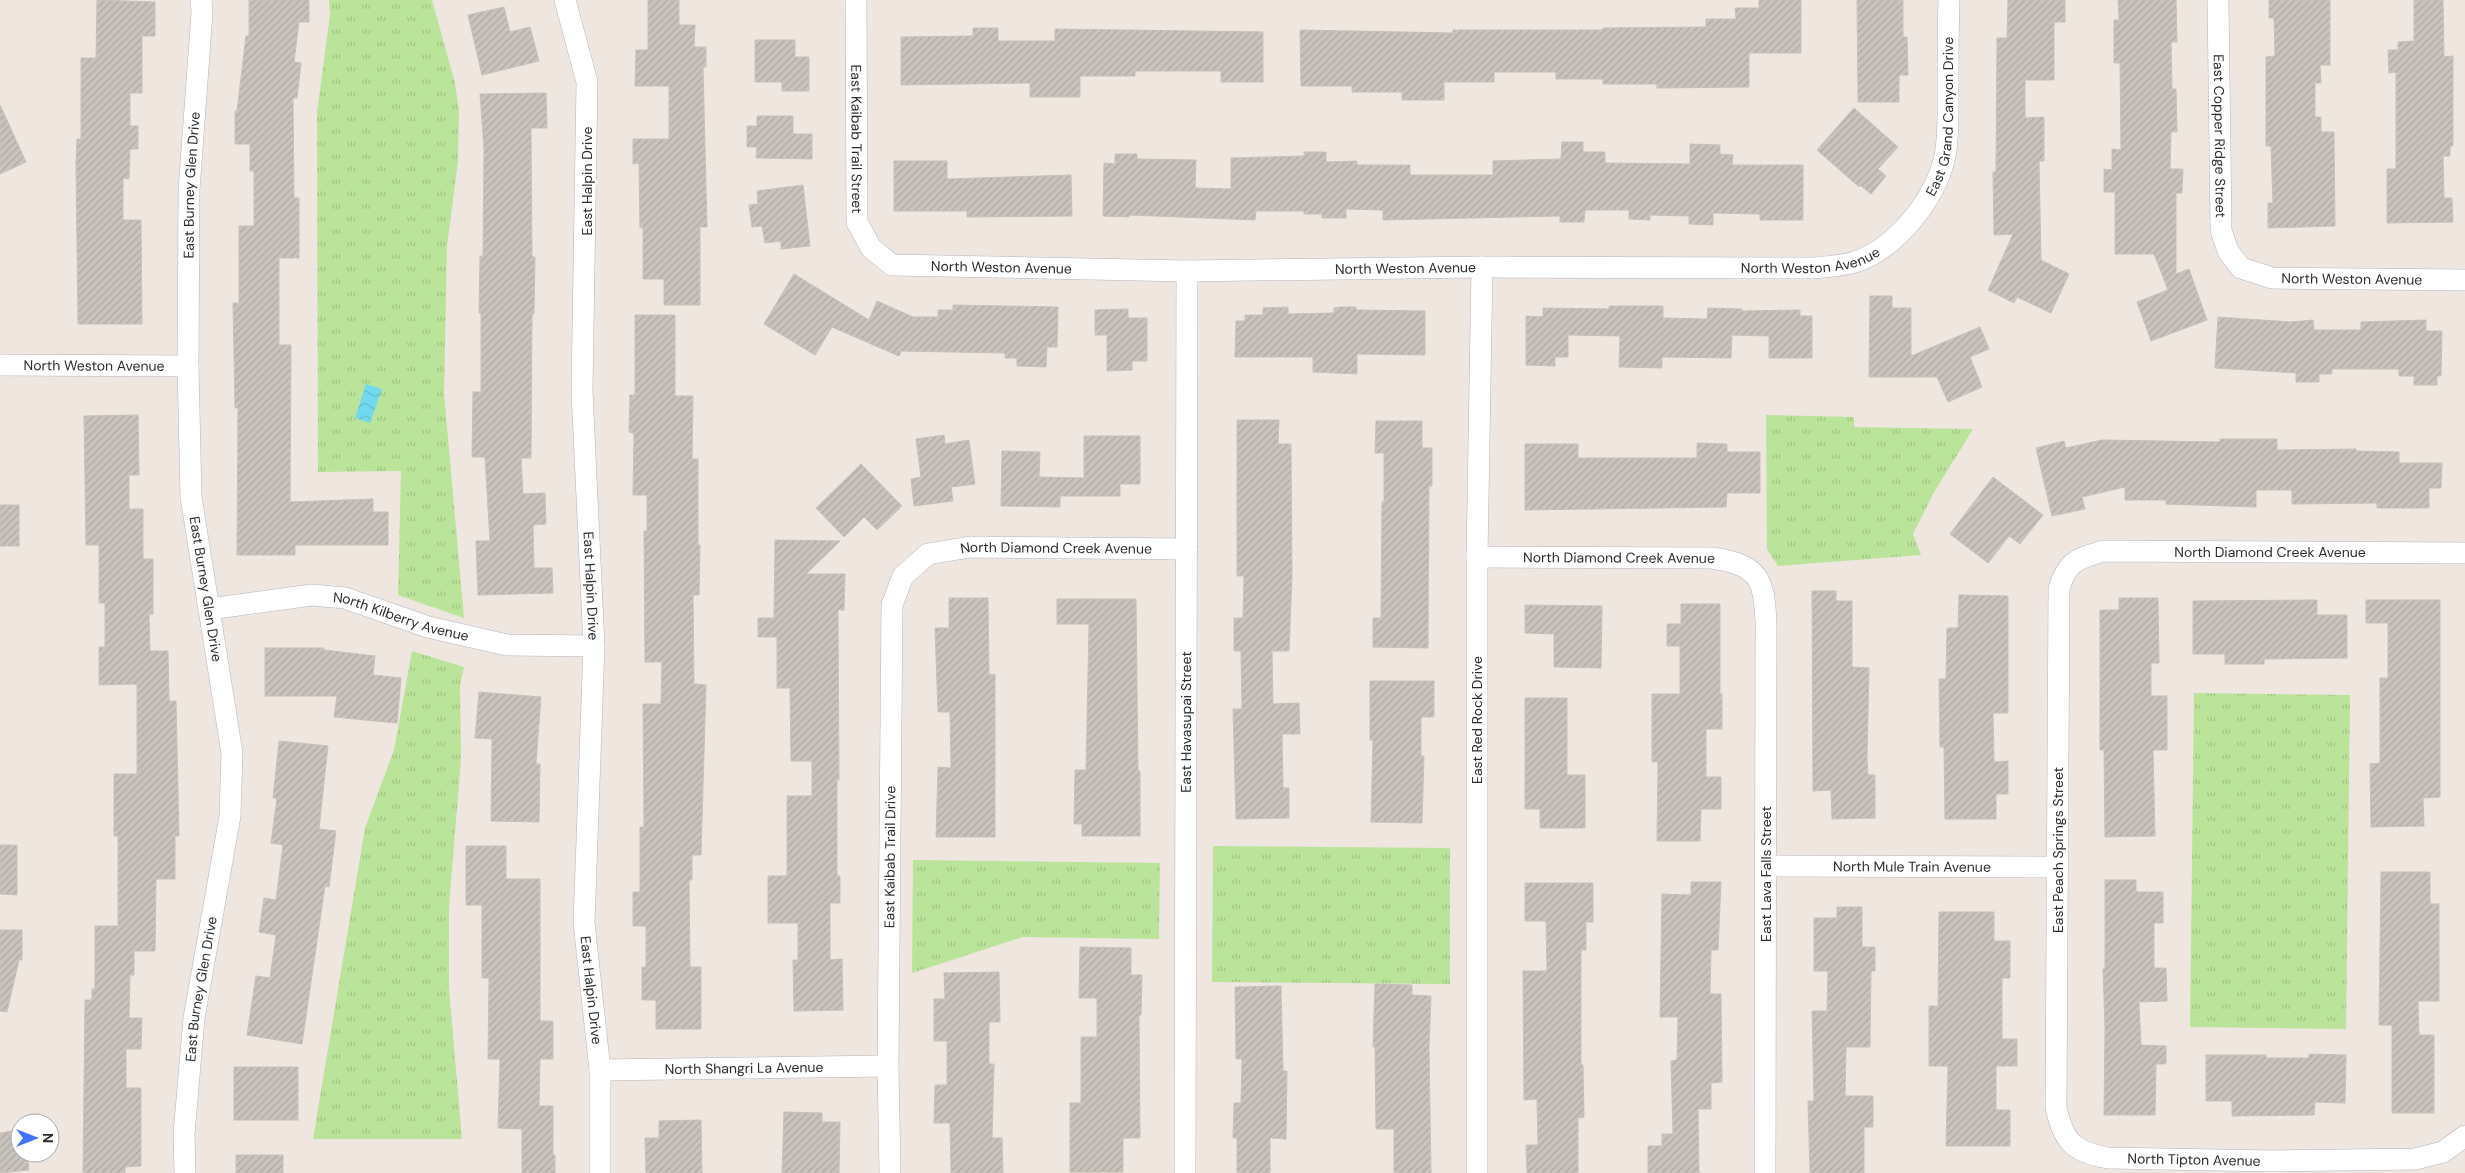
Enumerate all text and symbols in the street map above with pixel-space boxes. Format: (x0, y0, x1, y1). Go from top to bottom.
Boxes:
street label: East Grand Canyon Drive (1922, 37, 1957, 199)
street label: East Copper Ridge Street (2210, 54, 2230, 218)
street label: East Kaibab Trail Street (847, 64, 866, 214)
street label: East Burney Glen Drive (180, 111, 204, 259)
street label: East Halpin Drive (578, 127, 596, 235)
street label: North Weston Avenue (1741, 243, 1883, 277)
street label: North Weston Avenue (931, 257, 1072, 278)
street label: North Weston Avenue (1335, 258, 1476, 278)
street label: North Weston Avenue (2281, 269, 2423, 289)
street label: North Weston Avenue (23, 356, 165, 375)
street label: East Burney Glen Drive (186, 515, 226, 663)
street label: East Halpin Drive (580, 531, 603, 641)
street label: North Diamond Creek Avenue (959, 538, 1152, 558)
street label: North Diamond Creek Avenue (2174, 543, 2366, 561)
street label: North Diamond Creek Avenue (1523, 548, 1715, 567)
street label: North Kilberry Avenue (332, 588, 471, 645)
street label: East Havasupai Street (1177, 651, 1195, 793)
street label: East Red Rock Drive (1468, 656, 1486, 784)
street label: East Peach Springs Street (2049, 767, 2067, 933)
street label: East Kaibab Trail Drive (880, 786, 899, 928)
street label: East Lava Falls Street (1757, 806, 1775, 942)
street label: North Mule Train Avenue (1833, 857, 1991, 876)
street label: East Burney Glen Drive (181, 915, 221, 1063)
street label: East Halpin Drive (576, 935, 606, 1045)
street label: North Shangri La Avenue (664, 1058, 824, 1078)
north arrow (10, 1113, 60, 1163)
text: N (39, 1133, 57, 1143)
street label: North Tipton Avenue (2127, 1149, 2261, 1170)

